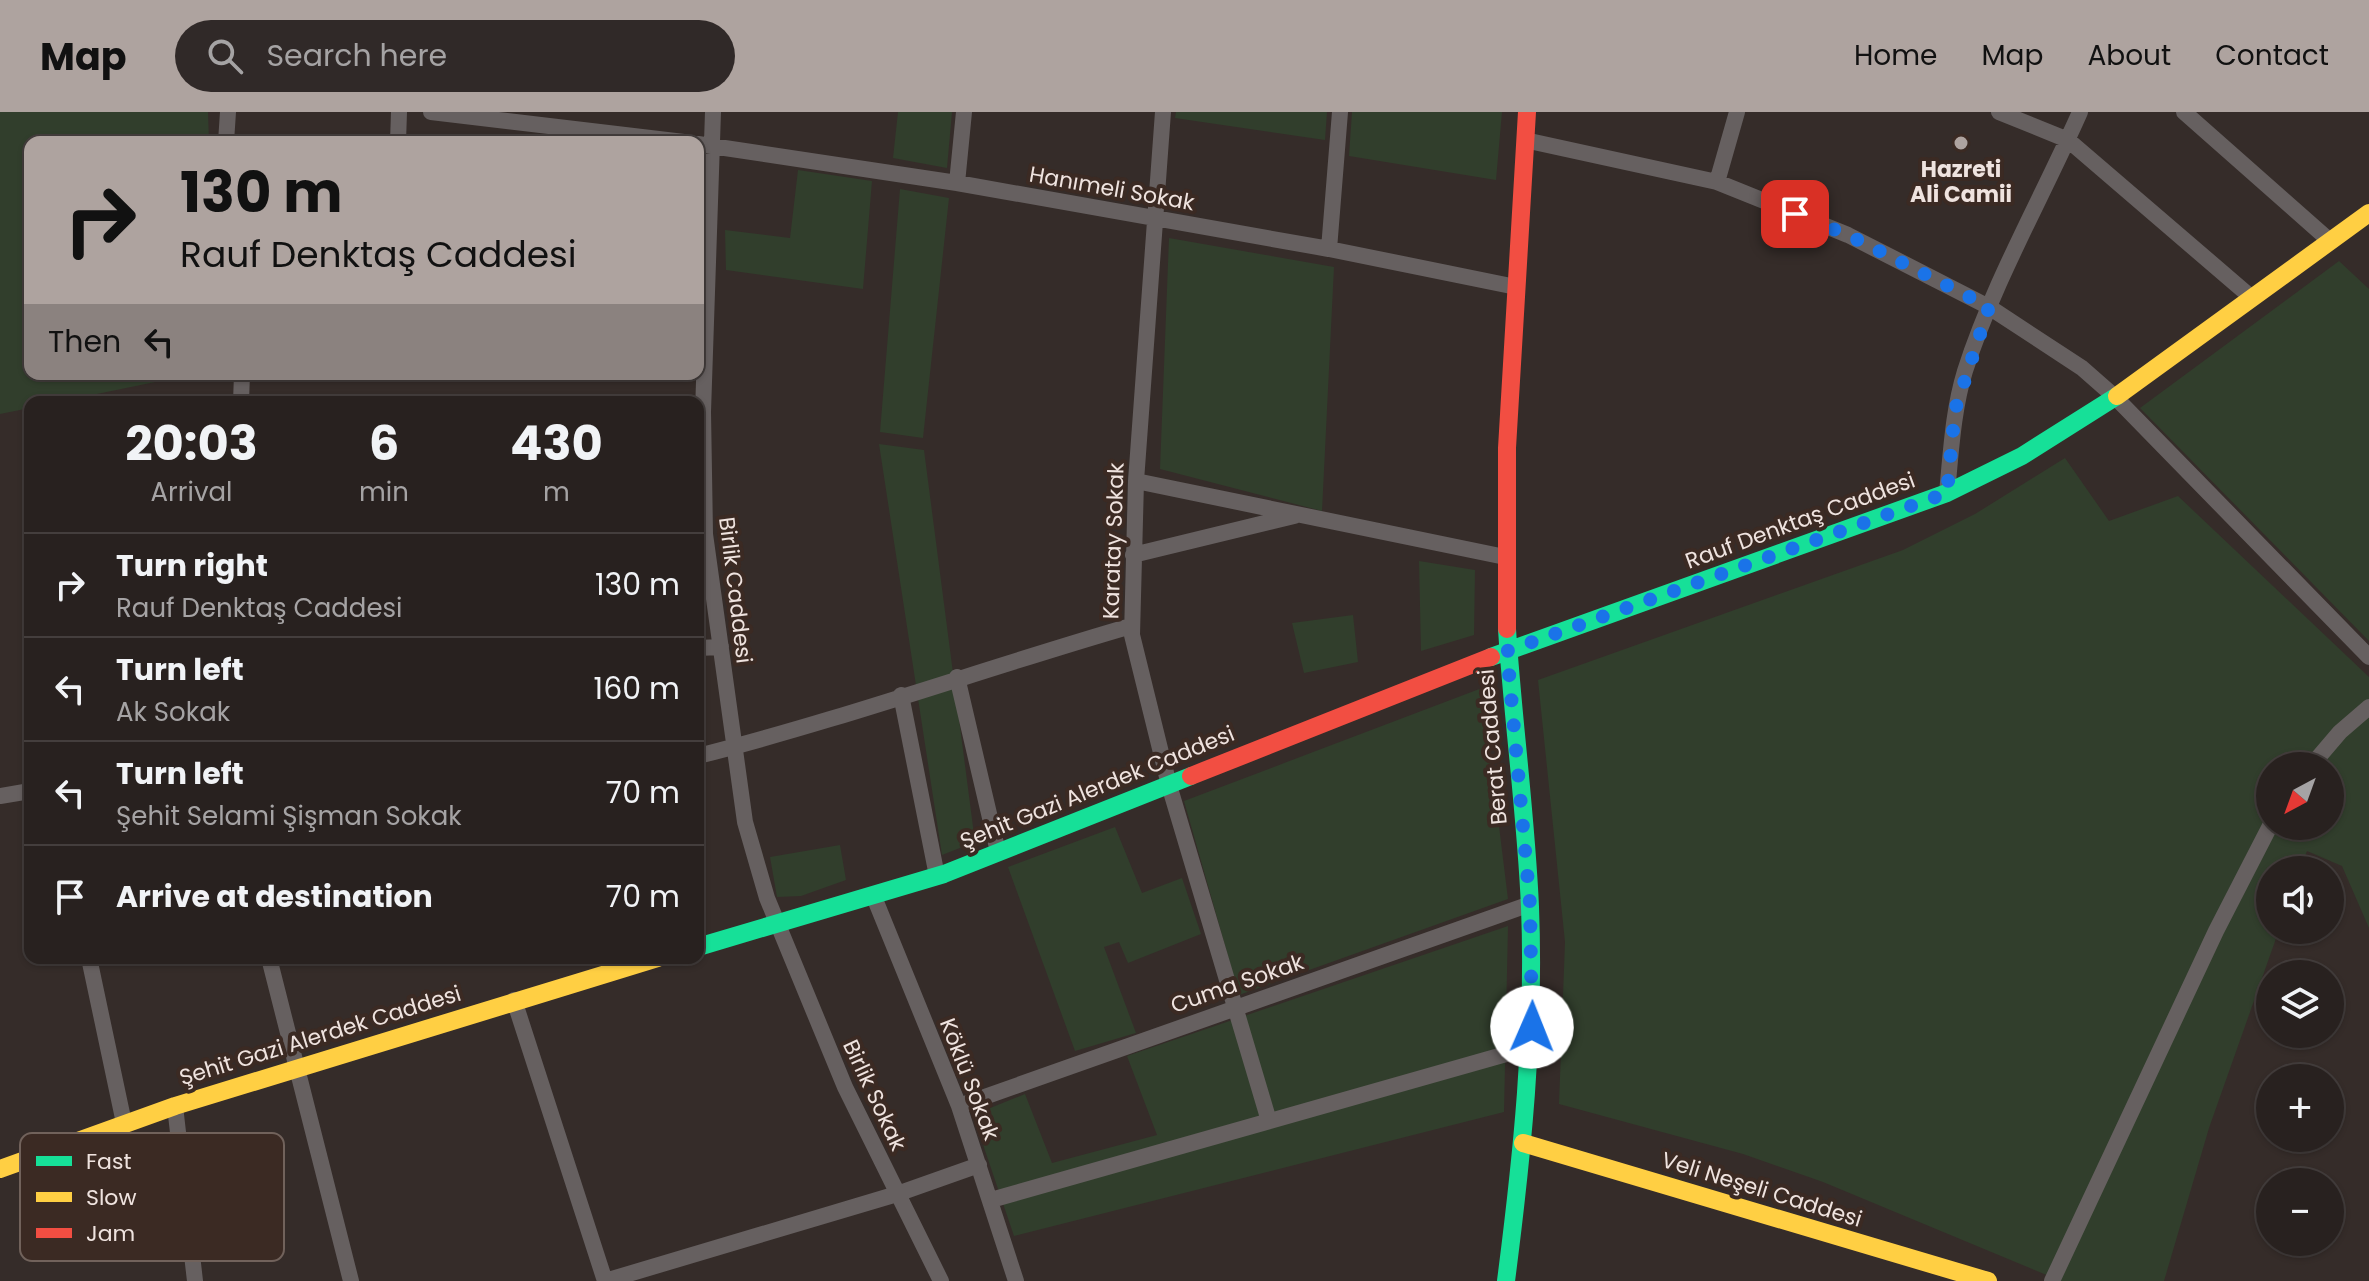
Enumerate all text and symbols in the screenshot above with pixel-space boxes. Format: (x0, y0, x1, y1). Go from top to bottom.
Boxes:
search box (175, 20, 735, 92)
text: Map (40, 30, 127, 83)
icon: search (203, 34, 247, 78)
text: Search here (267, 34, 447, 77)
text: Home (1854, 36, 1937, 75)
text: Map (1981, 36, 2043, 75)
text: About (2087, 36, 2171, 75)
text: Contact (2215, 36, 2329, 75)
marker: Hazreti Ali Camii (1952, 134, 1970, 152)
text: 130 m (180, 153, 343, 232)
place label: Hazreti Ali Camii (1910, 154, 2012, 210)
street label: Hanımeli Sokak (1027, 159, 1198, 218)
icon: right (48, 168, 152, 272)
pin (1761, 180, 1829, 248)
icon: arrive (1773, 192, 1817, 236)
text: Rauf Denktaş Caddesi (180, 229, 577, 280)
text: Then (48, 320, 121, 363)
icon: left (137, 320, 181, 364)
text: 20:03 (125, 410, 258, 477)
text: 6 (369, 410, 399, 477)
text: 430 (510, 410, 603, 477)
street label: Karatay Sokak (1095, 461, 1132, 620)
street label: Rauf Denktaş Caddesi (1681, 464, 1919, 576)
text: Arrival (151, 474, 232, 510)
text: min (359, 474, 409, 510)
text: m (543, 474, 570, 510)
street label: Birlik Caddesi (711, 515, 760, 665)
text: Turn right (116, 544, 268, 587)
icon: right (48, 563, 92, 607)
text: 130 m (595, 563, 680, 606)
text: Rauf Denktaş Caddesi (116, 590, 403, 626)
text: Turn left (116, 648, 244, 691)
icon: left (48, 667, 92, 711)
text: 160 m (594, 667, 680, 710)
street label: Berat Caddesi (1470, 668, 1515, 826)
text: Ak Sokak (116, 694, 230, 730)
street label: Şehit Gazi Alerdek Caddesi (955, 718, 1239, 857)
text: Turn left (116, 752, 244, 795)
north arrow (2256, 752, 2344, 840)
map controls (2256, 752, 2344, 1256)
icon: left (48, 771, 92, 815)
text: 70 m (606, 771, 680, 814)
text: Şehit Selami Şişman Sokak (116, 798, 462, 834)
button: sound (2256, 856, 2344, 944)
icon: arrive (48, 875, 92, 919)
text: Arrive at destination (116, 875, 433, 918)
text: 70 m (606, 875, 680, 918)
street label: Cuma Sokak (1166, 946, 1309, 1021)
button: layers (2256, 960, 2344, 1048)
street label: Şehit Gazi Alerdek Caddesi (175, 978, 465, 1093)
position arrow (1490, 985, 1574, 1069)
street label: Köklü Sokak (932, 1014, 1007, 1145)
street label: Birlik Sokak (835, 1034, 914, 1157)
button: + (2256, 1064, 2344, 1152)
legend (20, 1133, 284, 1261)
street label: Veli Neşeli Caddesi (1658, 1144, 1866, 1235)
text: Fast (86, 1146, 131, 1177)
button: − (2256, 1168, 2344, 1256)
text: Slow (86, 1182, 136, 1213)
text: Jam (86, 1218, 135, 1249)

